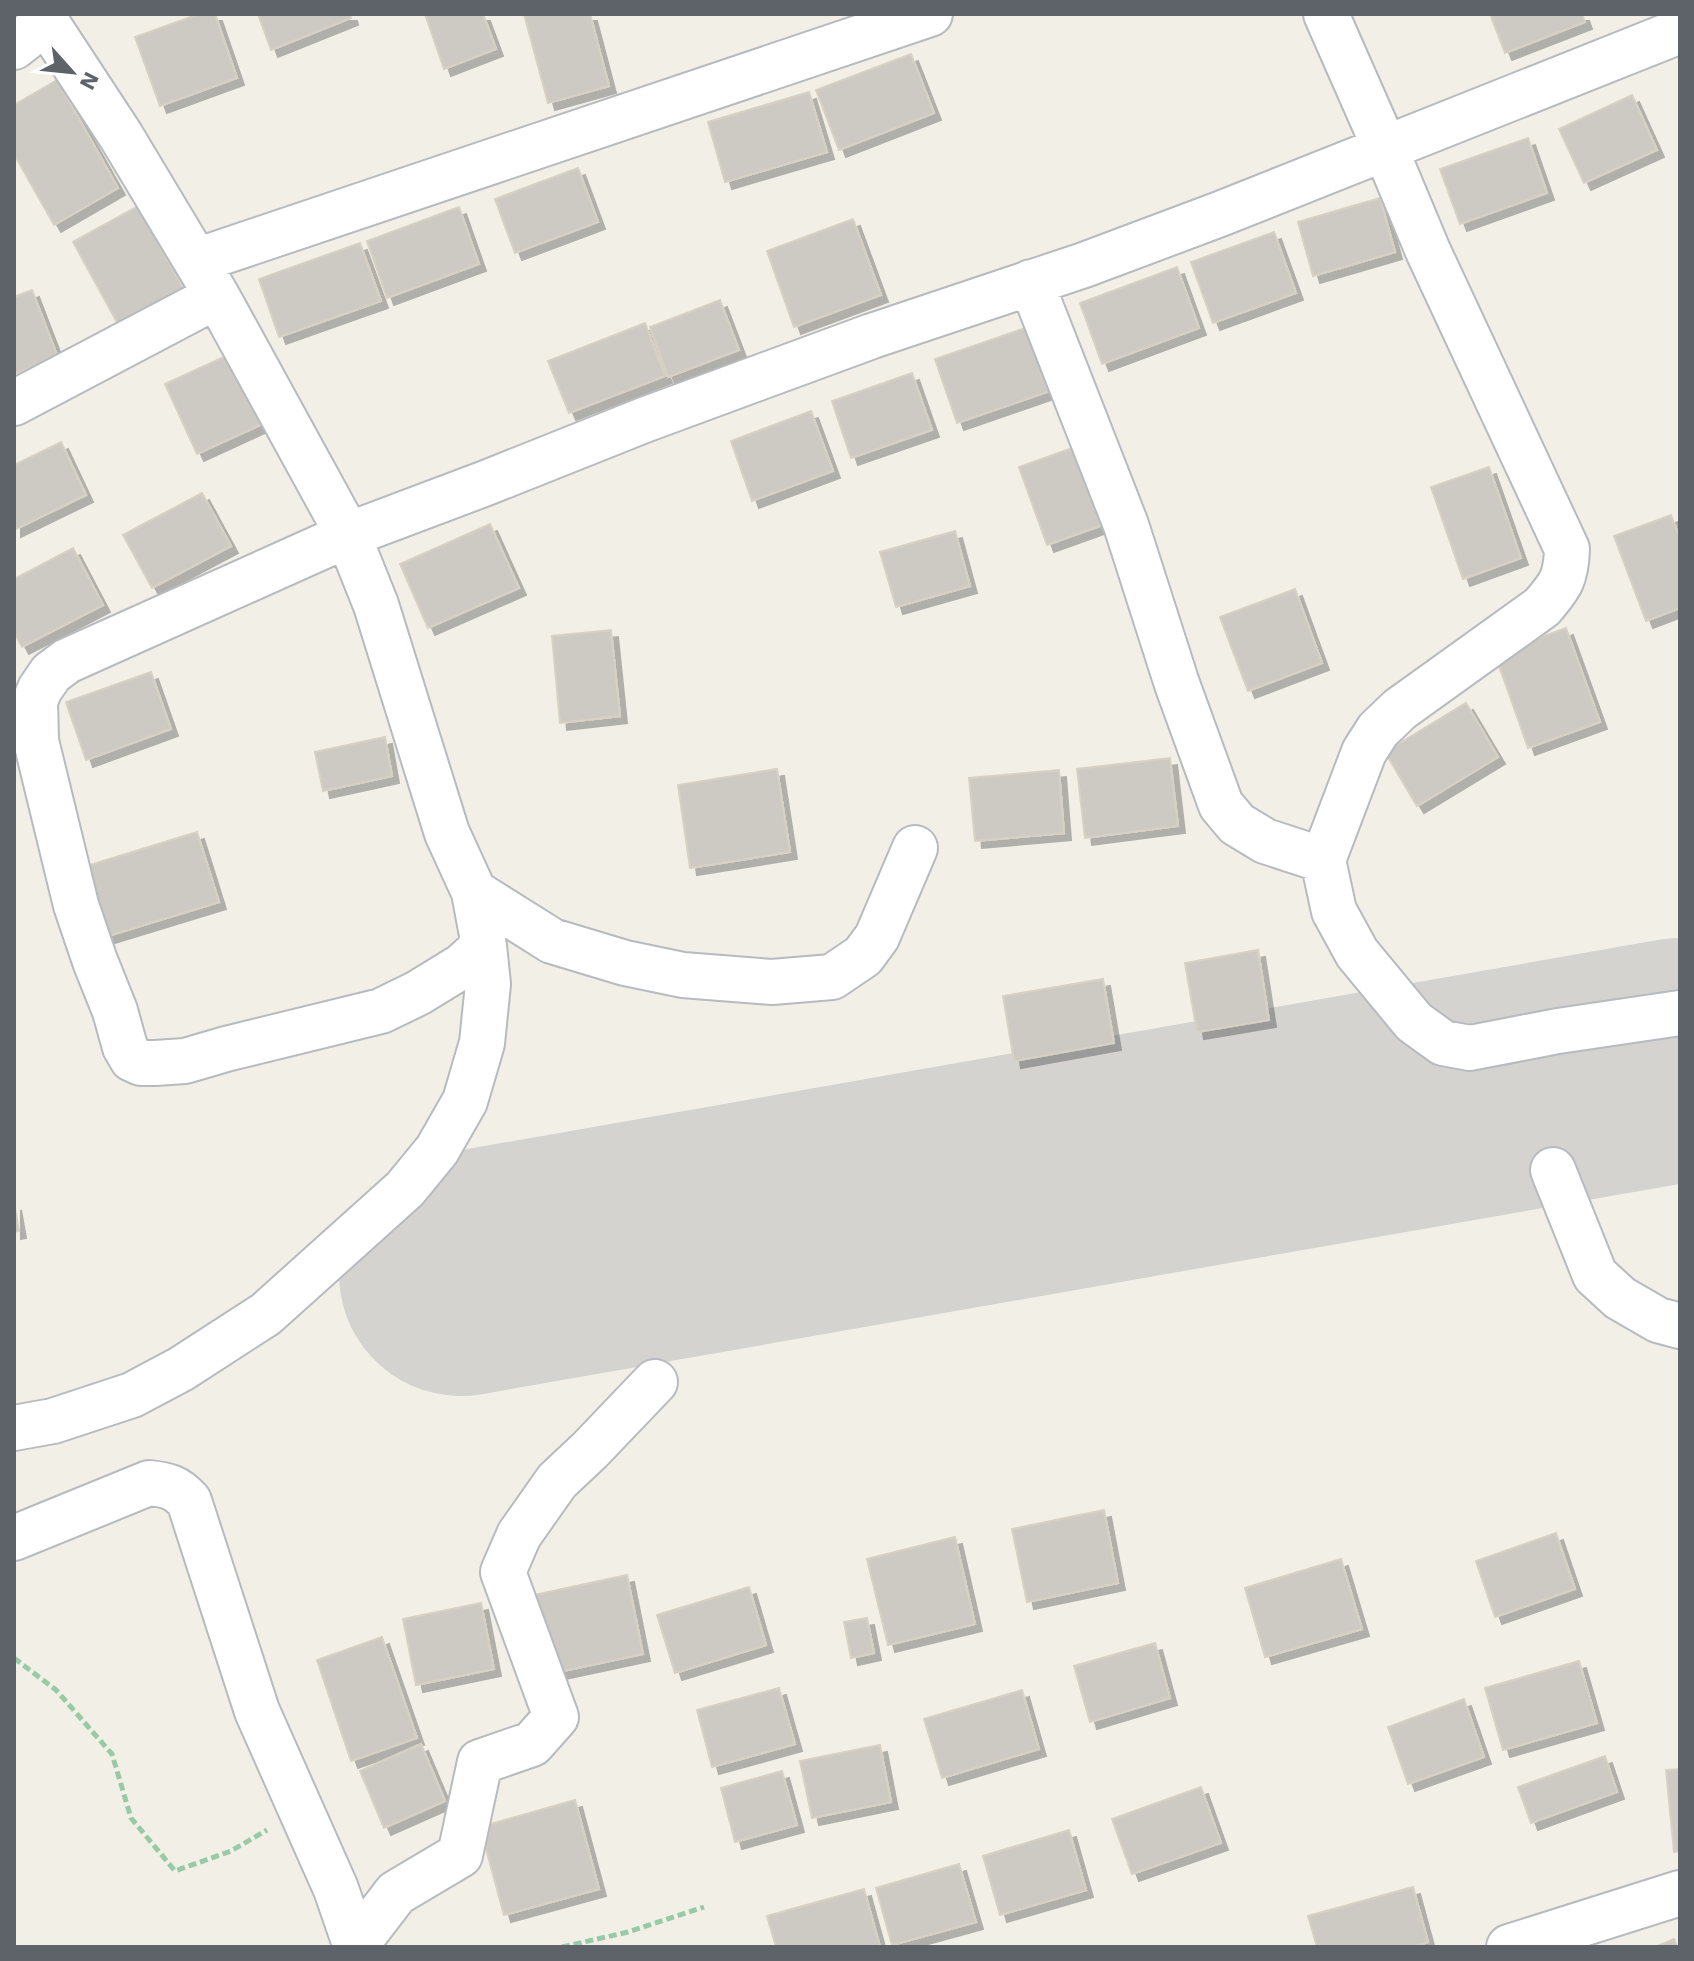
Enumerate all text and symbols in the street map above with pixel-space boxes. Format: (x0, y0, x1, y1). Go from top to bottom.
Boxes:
north arrow (32, 32, 112, 112)
text: N (75, 68, 104, 94)

